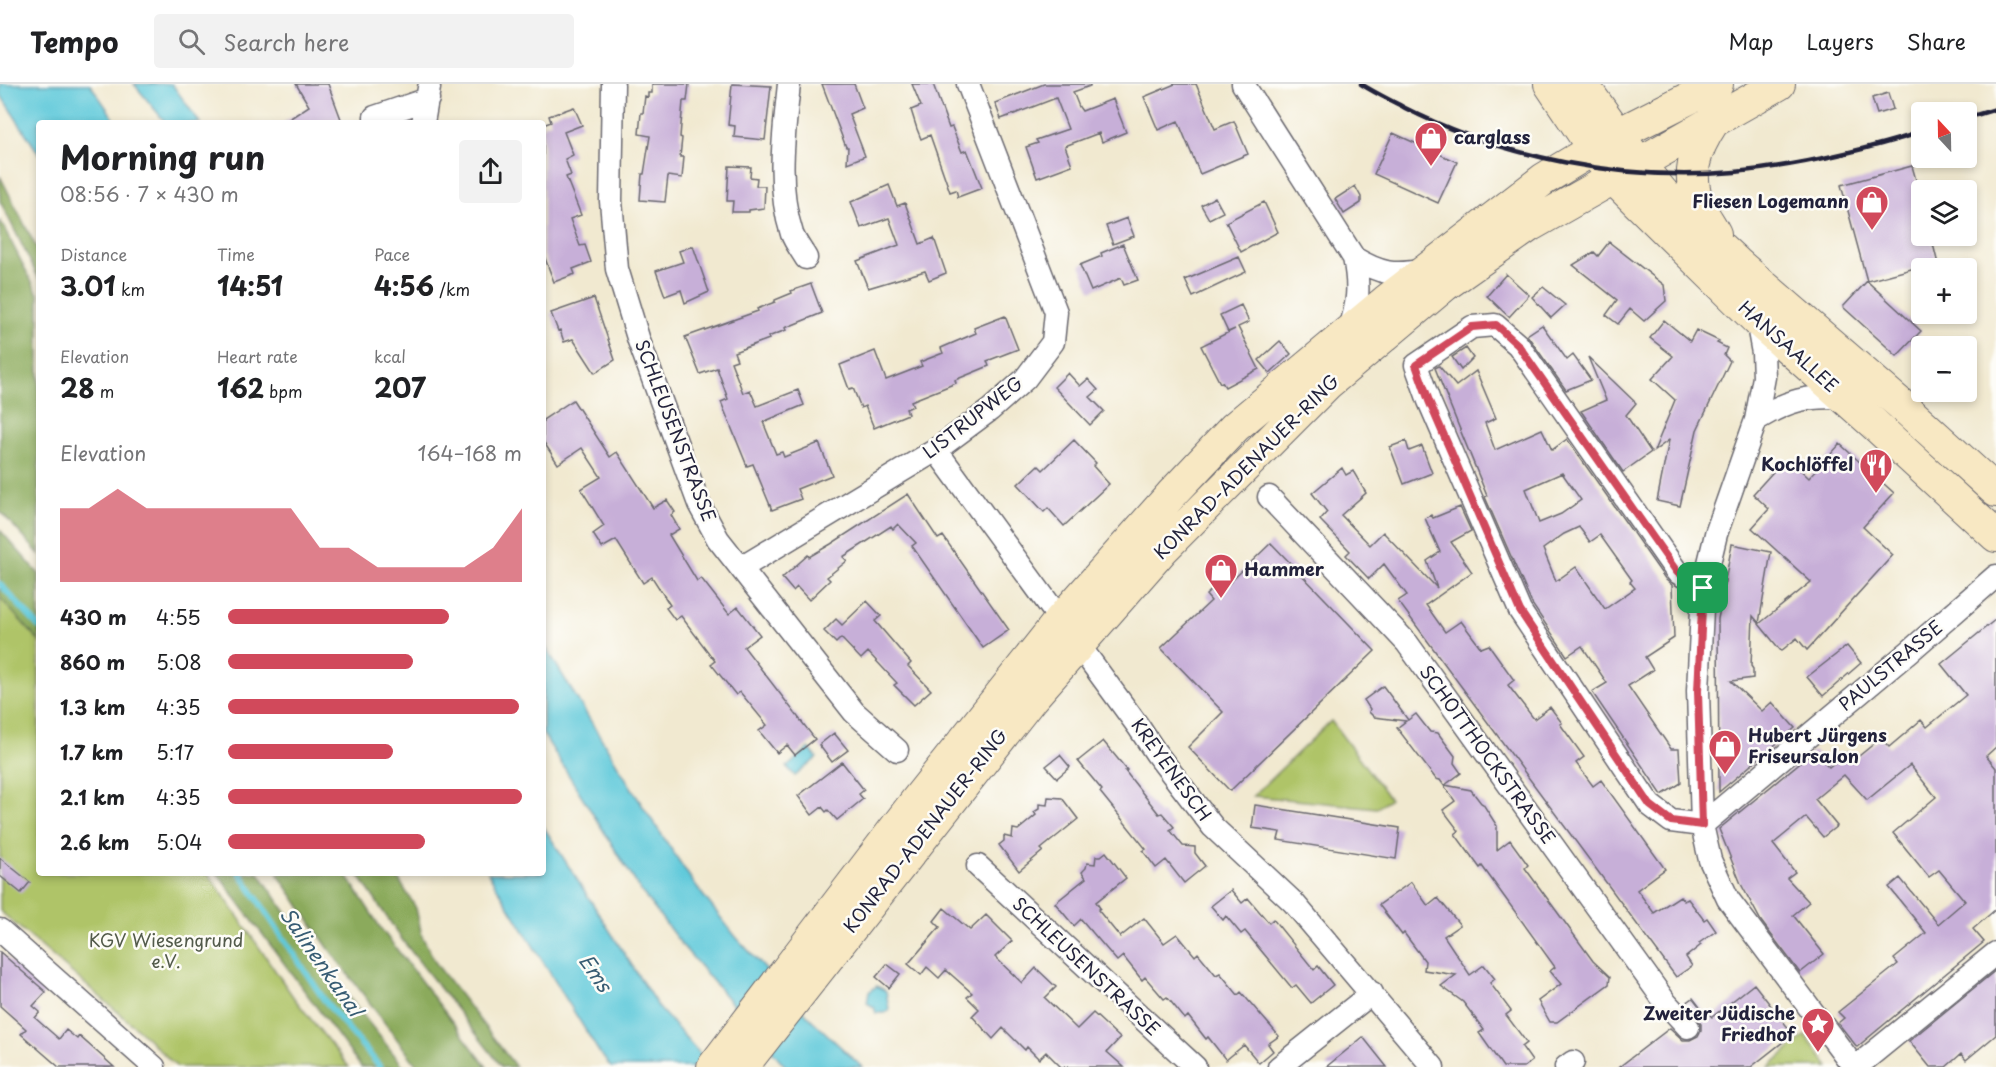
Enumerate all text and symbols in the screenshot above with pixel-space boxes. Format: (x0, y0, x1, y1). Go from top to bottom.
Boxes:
search box (154, 14, 574, 68)
text: Tempo (30, 20, 118, 63)
icon: search (175, 25, 208, 58)
text: Search here (223, 25, 349, 58)
text: Map (1729, 25, 1773, 57)
text: Layers (1806, 25, 1874, 57)
text: Share (1907, 25, 1966, 57)
north arrow (1911, 102, 1977, 168)
map controls (1911, 102, 1977, 402)
shop icon: carglass (1413, 120, 1449, 167)
place label: carglass (1454, 123, 1531, 150)
text: Morning run (60, 131, 265, 181)
button: share (459, 140, 522, 203)
text: 08:56 · 7 × 430 m (60, 179, 239, 209)
button: layers (1911, 180, 1977, 246)
shop icon: Fliesen Logemann (1854, 184, 1890, 231)
place label: Fliesen Logemann (1692, 187, 1849, 214)
text: Distance (60, 242, 127, 266)
text: Time (217, 242, 255, 266)
text: Pace (374, 242, 410, 266)
button: + (1911, 258, 1977, 324)
text: 3.01 (60, 266, 116, 305)
text: 14:51 (217, 266, 283, 305)
text: 4:56 (374, 266, 434, 305)
text: km (116, 277, 145, 301)
text: /km (434, 277, 470, 301)
street label: HANSAALLEE (1733, 294, 1845, 398)
street label: SCHLEUSENSTRASSE (629, 336, 724, 525)
button: − (1911, 336, 1977, 402)
text: Elevation (60, 344, 129, 368)
text: Heart rate (217, 344, 298, 368)
text: kcal (374, 344, 406, 368)
street label: KONRAD-ADENAUER-RING (1147, 367, 1345, 565)
text: 28 (60, 368, 95, 407)
text: 162 (217, 368, 264, 407)
text: 207 (374, 368, 426, 407)
street label: LISTRUPWEG (916, 369, 1028, 464)
text: m (95, 379, 114, 403)
text: bpm (264, 379, 302, 403)
text: Elevation (60, 438, 146, 468)
text: 164–168 m (418, 438, 522, 468)
restaurant icon: Kochlöffel (1858, 447, 1894, 494)
place label: Kochlöffel (1761, 450, 1853, 477)
shop icon: Hammer (1203, 552, 1239, 599)
place label: Hammer (1244, 555, 1325, 582)
pin (1677, 562, 1728, 613)
icon: arrive (1686, 571, 1719, 604)
text: 430 m (60, 602, 127, 632)
text: 4:55 (156, 602, 201, 632)
street label: PAULSTRASSE (1832, 613, 1948, 717)
text: 860 m (60, 647, 125, 677)
text: 5:08 (156, 647, 202, 677)
street label: SCHOTTHOCKSTRASSE (1414, 659, 1563, 849)
text: 1.3 km (60, 692, 126, 722)
text: 4:35 (156, 692, 201, 722)
street label: KREYENESCH (1126, 712, 1219, 826)
place label: Hubert Jürgens Friseursalon (1748, 721, 1887, 769)
street label: KONRAD-ADENAUER-RING (836, 722, 1013, 938)
shop icon: Hubert Jürgens Friseursalon (1707, 728, 1743, 775)
text: 1.7 km (60, 737, 123, 767)
text: 5:17 (156, 737, 194, 767)
text: 2.1 km (60, 782, 125, 812)
text: 4:35 (156, 782, 201, 812)
text: 2.6 km (60, 827, 129, 857)
text: 5:04 (156, 827, 202, 857)
street label: SCHLEUSENSTRASSE (1007, 890, 1167, 1042)
water label: Salinenkanal (273, 901, 372, 1025)
park label: KGV Wiesengrund e.V. (89, 926, 243, 974)
water label: Ems (572, 947, 620, 999)
place label: Zweiter Jüdische Friedhof (1643, 999, 1797, 1047)
place icon: Zweiter Jüdische Friedhof (1800, 1006, 1836, 1053)

